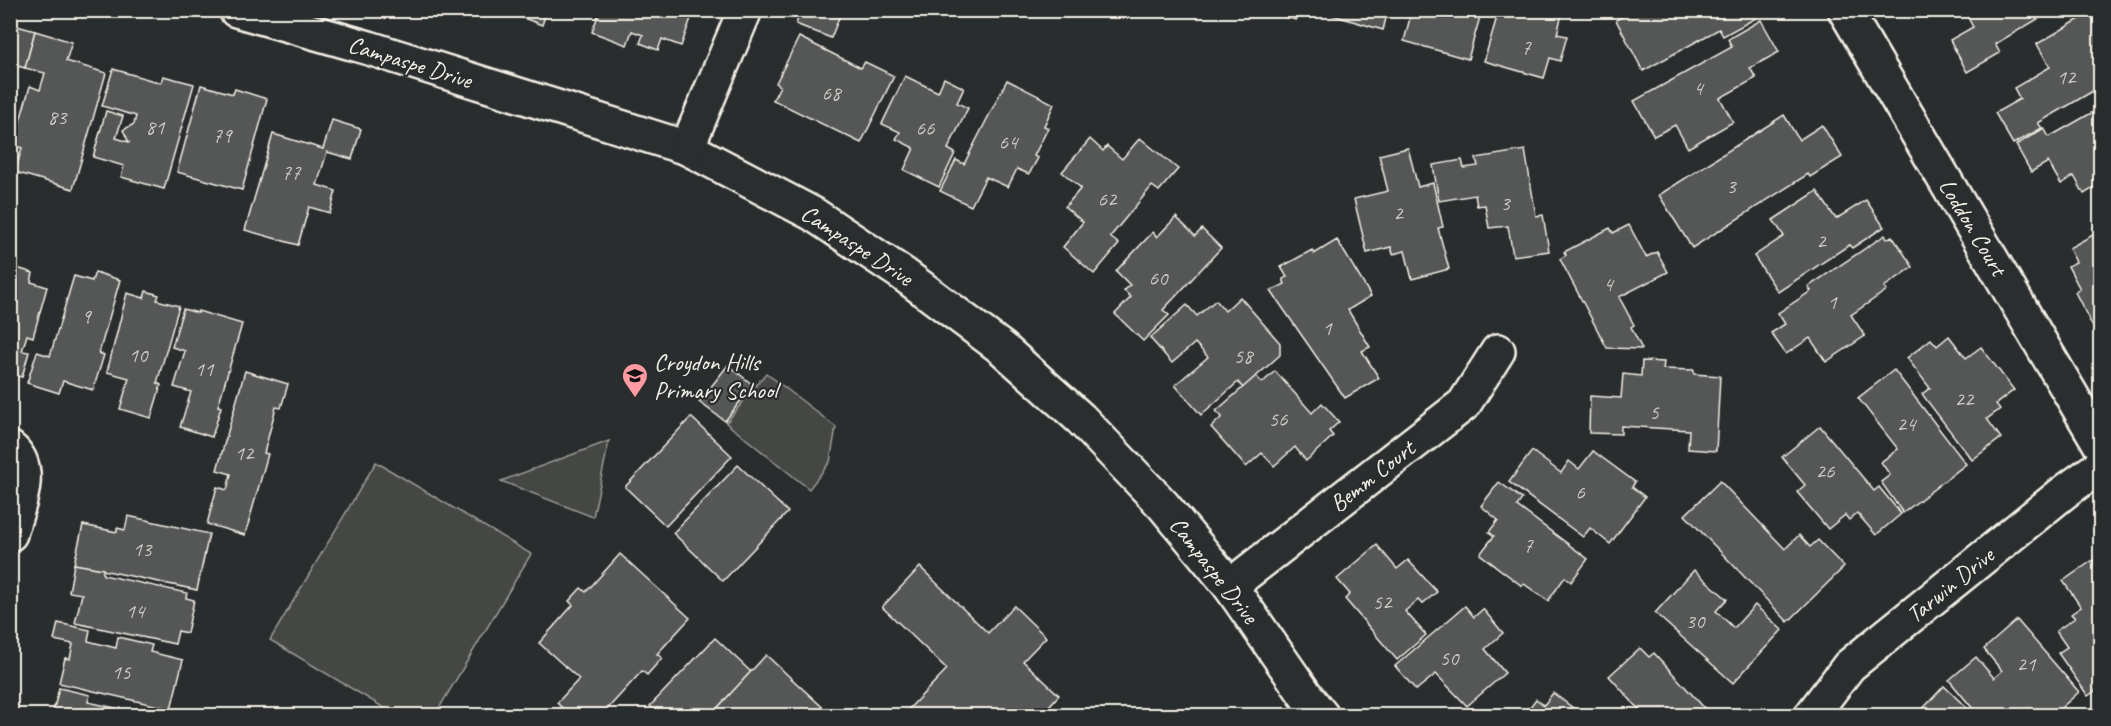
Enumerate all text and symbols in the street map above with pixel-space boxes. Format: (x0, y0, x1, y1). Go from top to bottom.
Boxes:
street label: Campaspe Drive (345, 29, 477, 96)
house number: 7 (1521, 34, 1532, 60)
house number: 12 (2057, 64, 2077, 90)
house number: 4 (1693, 75, 1705, 101)
house number: 68 (822, 80, 843, 106)
house number: 83 (48, 104, 68, 130)
house number: 81 (146, 114, 166, 140)
house number: 66 (916, 115, 935, 141)
house number: 79 (213, 122, 233, 148)
house number: 64 (999, 129, 1020, 155)
house number: 77 (282, 159, 302, 185)
house number: 3 (1726, 173, 1737, 199)
street label: Loddon Court (1932, 173, 2015, 283)
house number: 62 (1098, 186, 1118, 212)
house number: 3 (1500, 190, 1511, 216)
street label: Campaspe Drive (795, 198, 921, 294)
house number: 2 (1393, 200, 1404, 226)
house number: 2 (1816, 228, 1827, 254)
house number: 60 (1149, 265, 1169, 291)
house number: 4 (1603, 271, 1615, 297)
house number: 1 (1827, 289, 1838, 315)
house number: 9 (81, 303, 92, 329)
house number: 1 (1322, 315, 1333, 341)
house number: 10 (129, 342, 149, 368)
house number: 58 (1234, 343, 1255, 369)
place label: Croydon Hills Primary School (654, 347, 781, 405)
house number: 11 (195, 356, 215, 382)
school or university icon: Croydon Hills Primary School (620, 361, 650, 399)
house number: 22 (1955, 386, 1975, 412)
house number: 5 (1649, 399, 1660, 425)
house number: 56 (1269, 406, 1288, 432)
house number: 24 (1897, 411, 1918, 437)
street label: Bemm Court (1323, 432, 1422, 519)
house number: 12 (235, 440, 255, 466)
house number: 26 (1816, 458, 1835, 484)
house number: 6 (1575, 479, 1585, 505)
street label: Campaspe Drive (1163, 511, 1266, 631)
house number: 7 (1523, 532, 1534, 558)
house number: 13 (133, 536, 153, 562)
street label: Tarwin Drive (1900, 539, 2002, 630)
house number: 52 (1373, 589, 1393, 615)
house number: 14 (126, 598, 147, 624)
house number: 30 (1686, 608, 1706, 634)
house number: 50 (1440, 645, 1460, 671)
house number: 21 (2017, 651, 2037, 677)
house number: 15 (112, 659, 132, 685)

